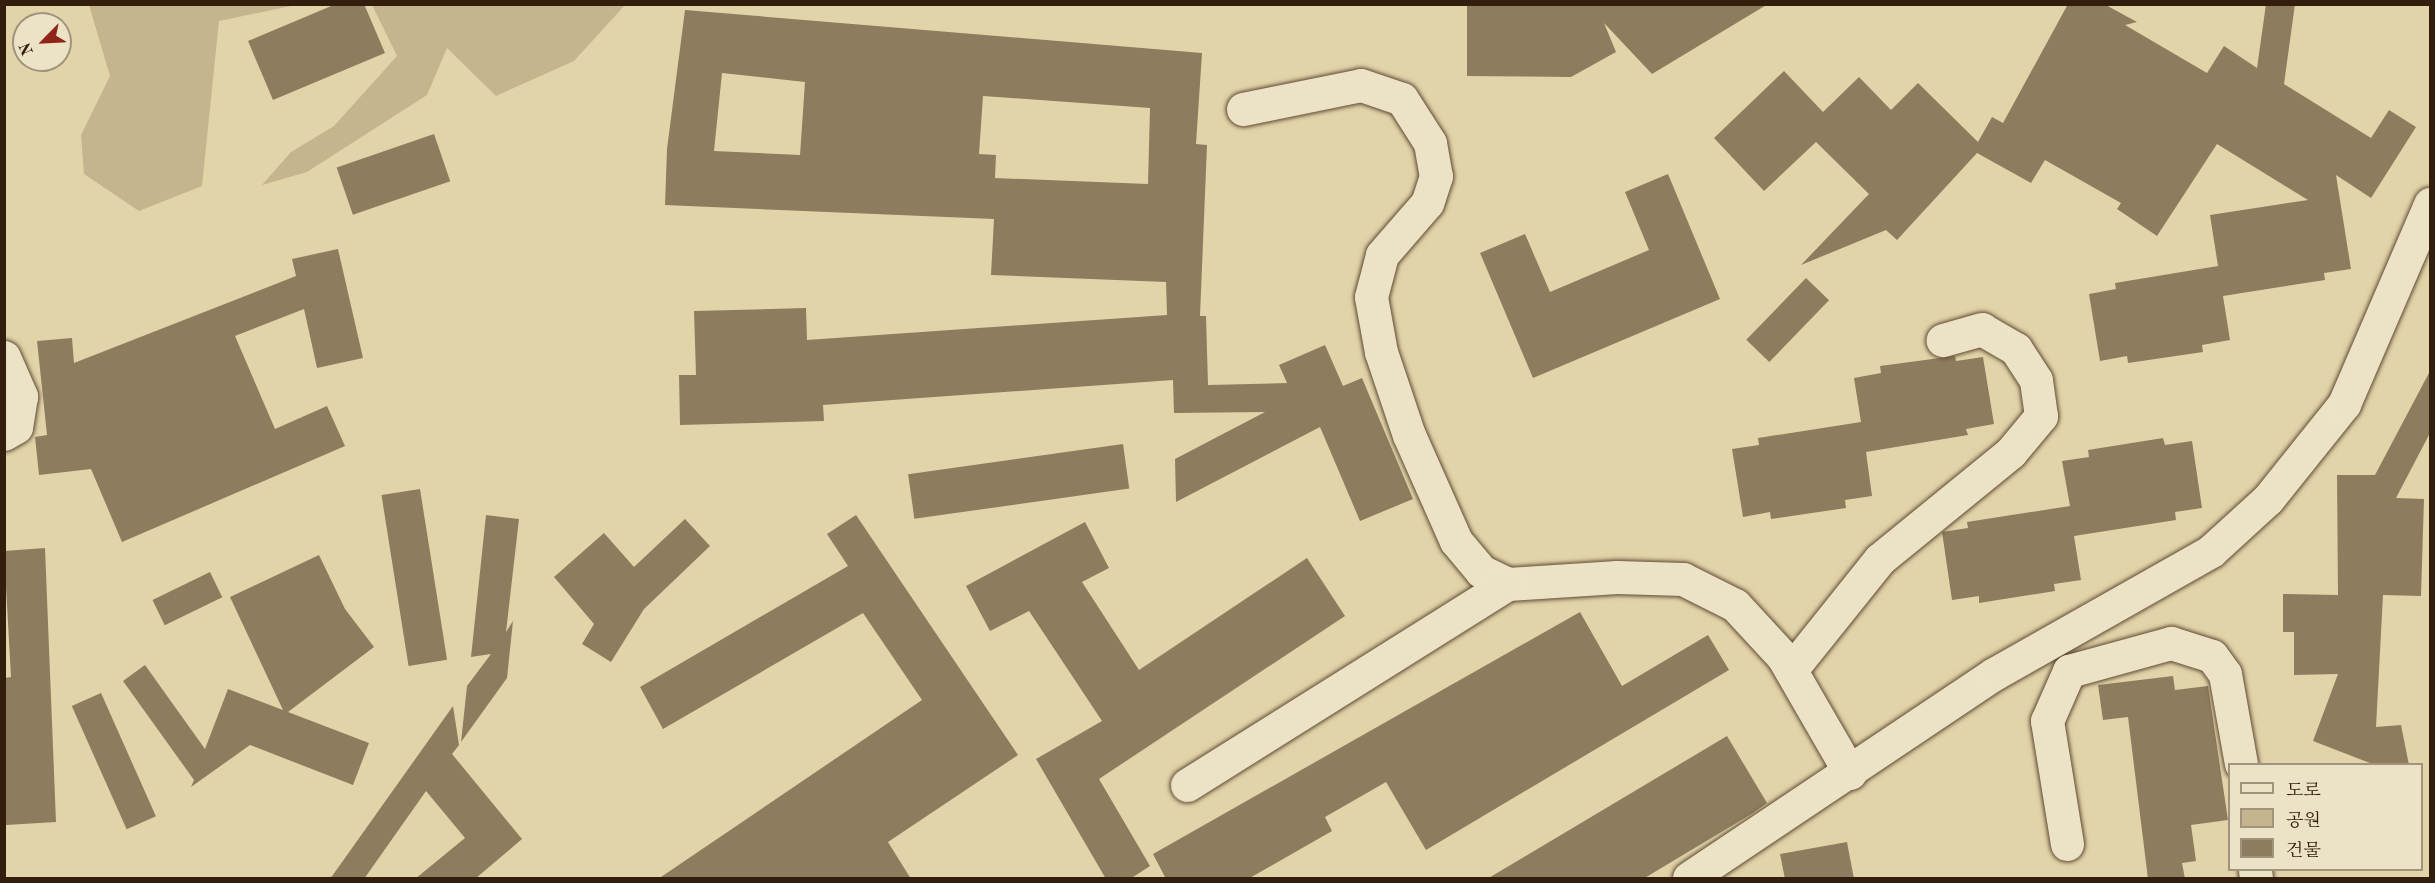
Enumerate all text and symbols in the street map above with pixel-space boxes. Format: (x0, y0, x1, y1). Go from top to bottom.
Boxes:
north arrow (12, 12, 72, 72)
text: N (18, 40, 37, 57)
legend (2228, 763, 2423, 871)
text: 도로 (2286, 782, 2321, 800)
text: 공원 (2286, 812, 2321, 830)
text: 건물 (2286, 842, 2321, 860)

